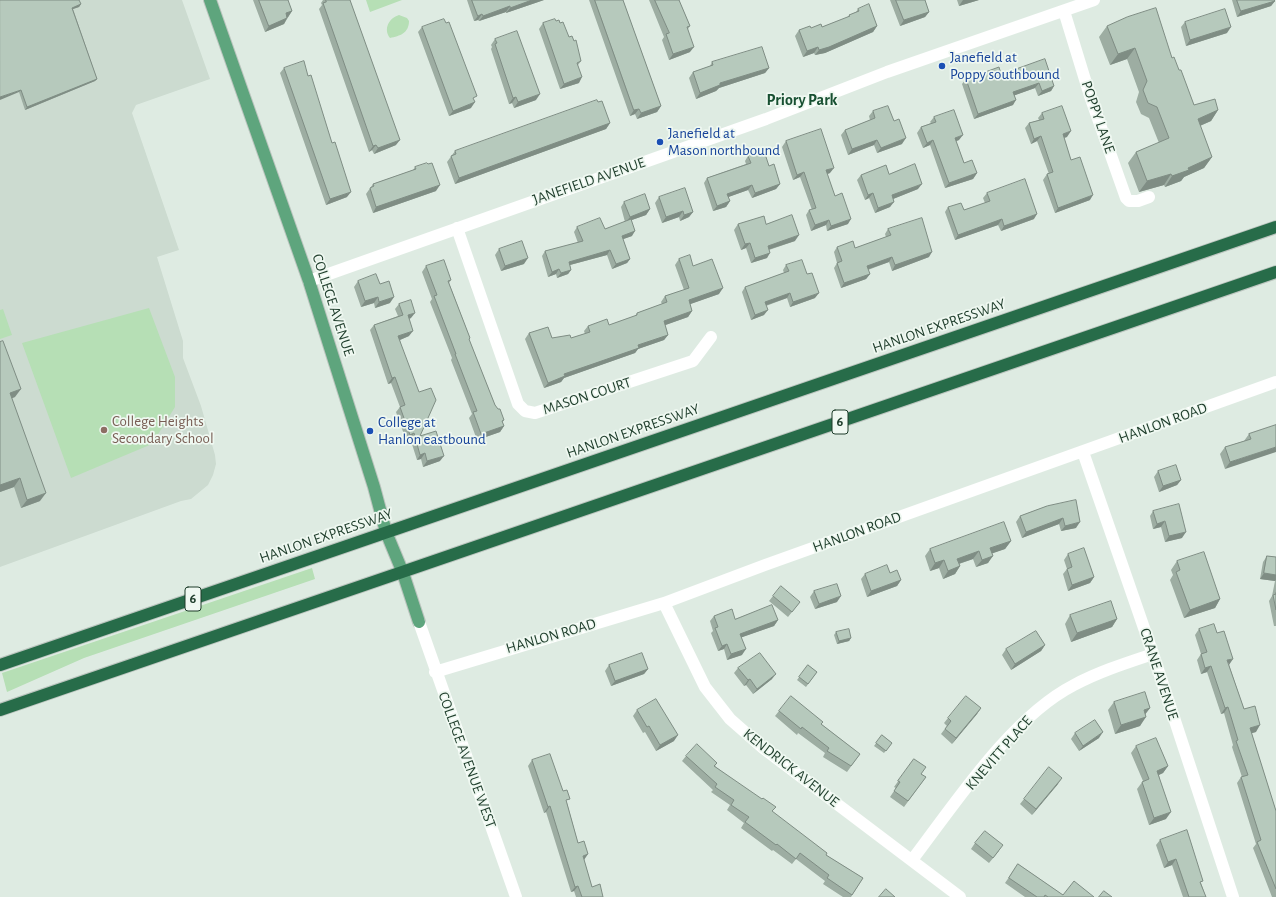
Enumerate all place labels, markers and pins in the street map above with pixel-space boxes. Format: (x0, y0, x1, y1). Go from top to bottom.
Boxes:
place label: Janefield at Poppy southbound (950, 48, 1060, 83)
marker: Janefield at Poppy southbound (937, 61, 947, 71)
place label: Janefield at Mason northbound (668, 124, 780, 159)
marker: Janefield at Mason northbound (655, 137, 665, 147)
place label: College Heights Secondary School (112, 412, 214, 447)
place label: College at Hanlon eastbound (378, 413, 486, 448)
marker: College Heights Secondary School (99, 425, 109, 435)
marker: College at Hanlon eastbound (365, 426, 375, 436)

